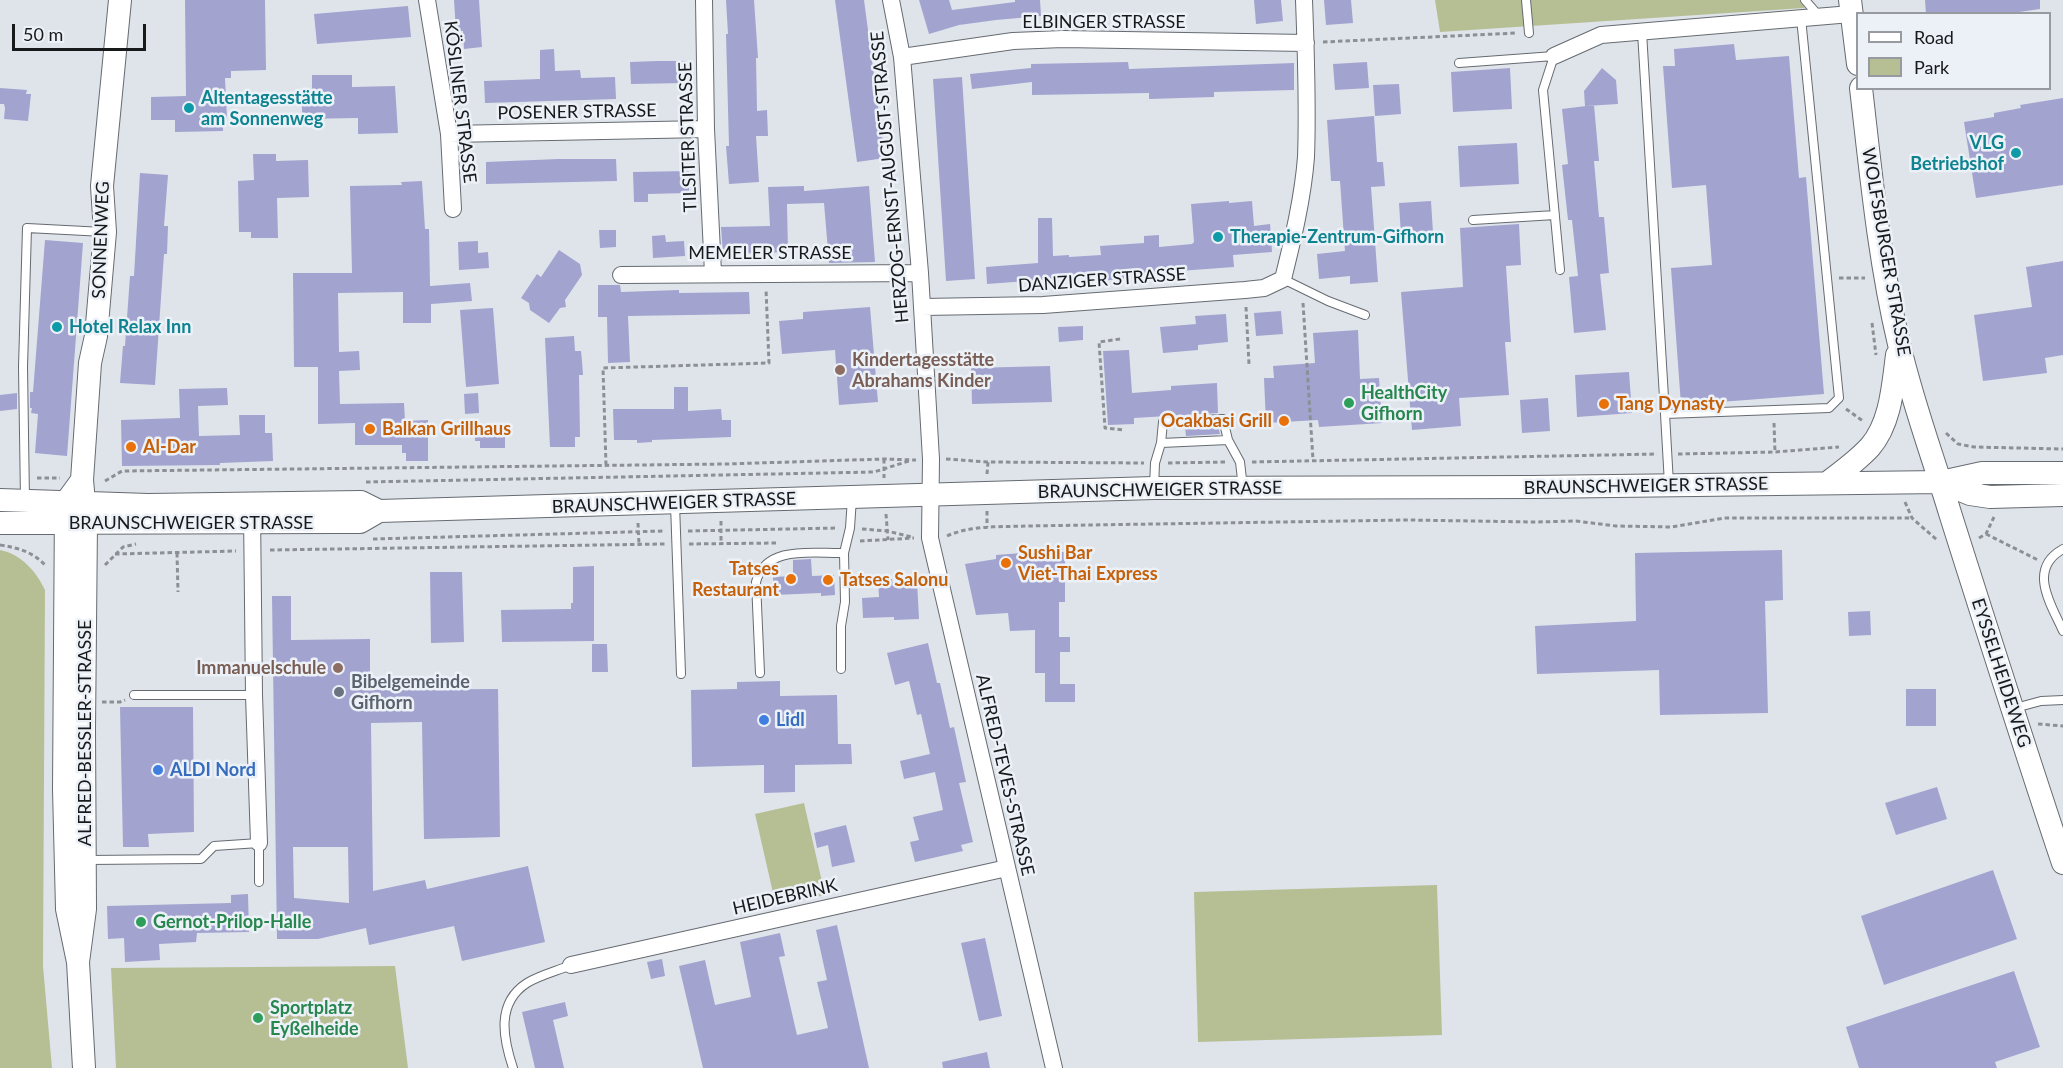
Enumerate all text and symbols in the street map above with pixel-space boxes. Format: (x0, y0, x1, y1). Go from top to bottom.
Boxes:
street label: ELBINGER STRASSE (1022, 11, 1186, 33)
scale bar (15, 12, 148, 50)
legend (1856, 12, 2051, 90)
street label: KÖSLINER STRASSE (439, 20, 481, 184)
text: 50 m (23, 23, 63, 45)
text: Road (1914, 26, 1954, 48)
street label: HERZOG-ERNST-AUGUST-STRASSE (866, 30, 914, 324)
text: Park (1914, 56, 1949, 78)
street label: TILSITER STRASSE (675, 61, 701, 213)
place label: Altentagesstätte am Sonnenweg (201, 87, 333, 130)
street label: POSENER STRASSE (497, 100, 657, 124)
marker: Altentagesstätte am Sonnenweg (182, 101, 196, 115)
place label: VLG Betriebshof (1910, 132, 2004, 174)
street label: WOLFSBURGER STRASSE (1857, 146, 1915, 358)
marker: VLG Betriebshof (2009, 146, 2023, 160)
street label: SONNENWEG (88, 181, 114, 299)
place label: Therapie-Zentrum-Gifhorn (1230, 226, 1444, 248)
marker: Therapie-Zentrum-Gifhorn (1211, 230, 1225, 244)
street label: MEMELER STRASSE (688, 242, 852, 264)
street label: DANZIGER STRASSE (1017, 263, 1187, 297)
place label: Hotel Relax Inn (69, 316, 191, 338)
marker: Hotel Relax Inn (50, 320, 64, 334)
place label: Kindertagesstätte Abrahams Kinder (852, 349, 994, 392)
marker: Kindertagesstätte Abrahams Kinder (833, 363, 847, 377)
place label: HealthCity Gifhorn (1361, 382, 1447, 424)
place label: Tang Dynasty (1616, 393, 1724, 415)
marker: HealthCity Gifhorn (1342, 396, 1356, 410)
marker: Tang Dynasty (1597, 397, 1611, 411)
place label: Ocakbasi Grill (1161, 410, 1272, 432)
marker: Ocakbasi Grill (1277, 414, 1291, 428)
place label: Balkan Grillhaus (382, 418, 511, 440)
marker: Balkan Grillhaus (363, 422, 377, 436)
place label: Al-Dar (143, 436, 196, 458)
marker: Al-Dar (124, 440, 138, 454)
street label: BRAUNSCHWEIGER STRASSE (1524, 473, 1768, 499)
street label: BRAUNSCHWEIGER STRASSE (1038, 477, 1282, 503)
street label: BRAUNSCHWEIGER STRASSE (551, 488, 797, 518)
street label: BRAUNSCHWEIGER STRASSE (69, 512, 313, 534)
place label: Sushi Bar Viet-Thai Express (1018, 542, 1158, 584)
marker: Sushi Bar Viet-Thai Express (999, 556, 1013, 570)
place label: Tatses Restaurant (692, 558, 779, 600)
place label: Tatses Salonu (840, 569, 948, 591)
marker: Tatses Restaurant (784, 572, 798, 586)
marker: Tatses Salonu (821, 573, 835, 587)
street label: EYSSELHEIDEWEG (1967, 596, 2035, 750)
street label: ALFRED-BESSLER-STRASSE (74, 620, 96, 846)
place label: Immanuelschule (196, 657, 326, 679)
marker: Immanuelschule (331, 661, 345, 675)
place label: Bibelgemeinde Gifhorn (351, 671, 470, 714)
street label: ALFRED-TEVES-STRASSE (971, 672, 1039, 878)
marker: Bibelgemeinde Gifhorn (332, 685, 346, 699)
place label: Lidl (776, 709, 805, 731)
marker: Lidl (757, 713, 771, 727)
place label: ALDI Nord (170, 759, 256, 781)
marker: ALDI Nord (151, 763, 165, 777)
street label: HEIDEBRINK (730, 874, 840, 920)
place label: Gernot-Prilop-Halle (153, 911, 311, 933)
marker: Gernot-Prilop-Halle (134, 915, 148, 929)
place label: Sportplatz Eyßelheide (270, 997, 359, 1040)
marker: Sportplatz Eyßelheide (251, 1011, 265, 1025)

